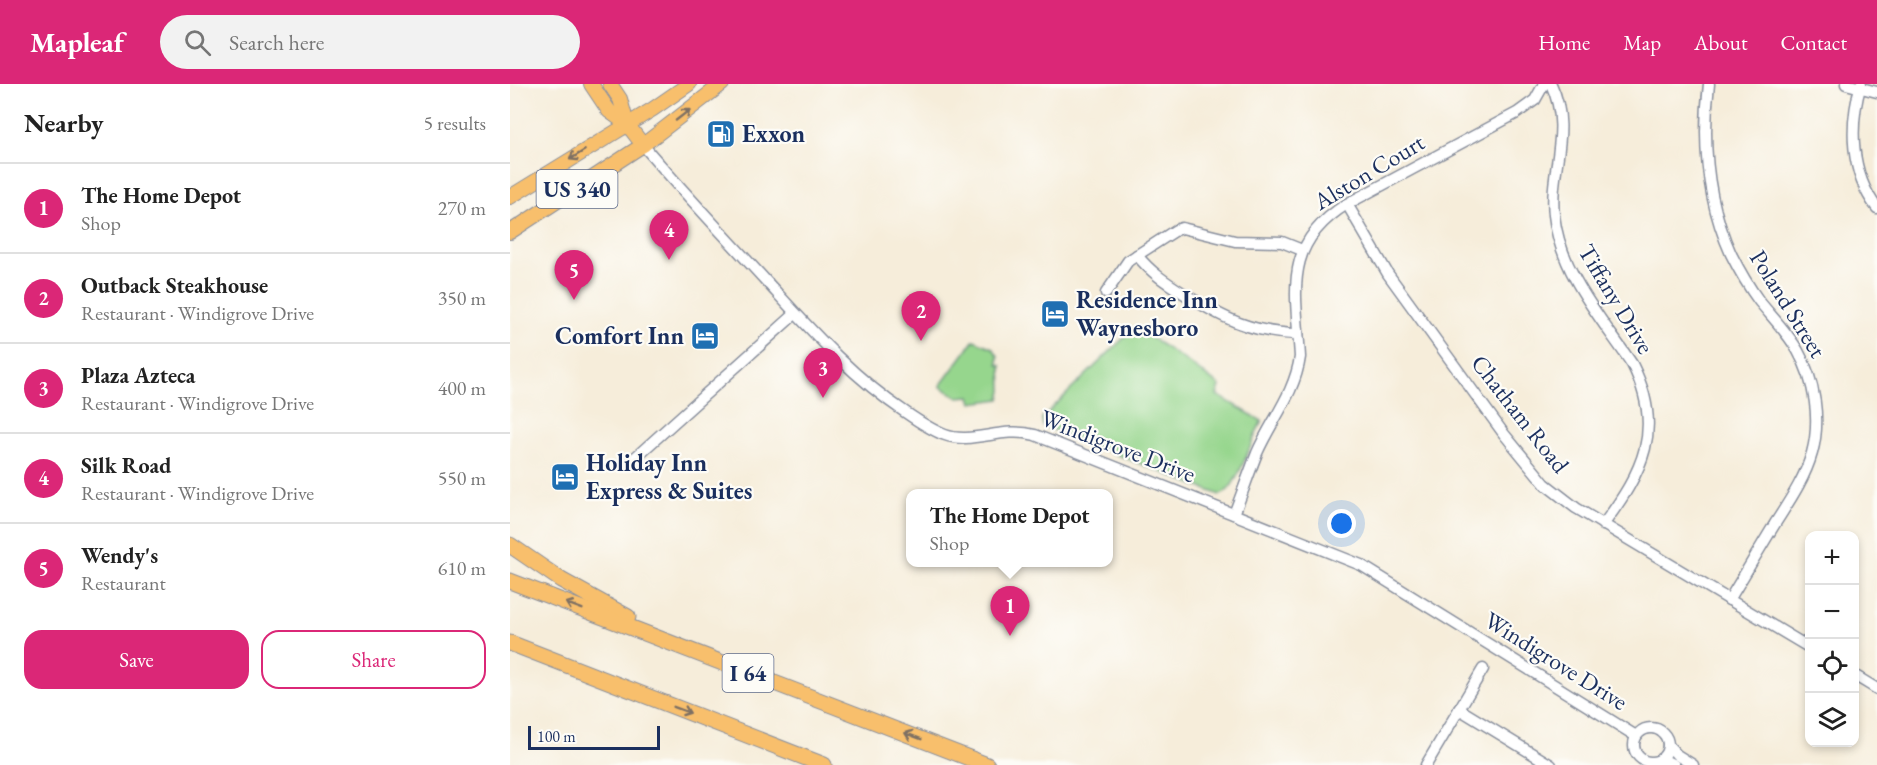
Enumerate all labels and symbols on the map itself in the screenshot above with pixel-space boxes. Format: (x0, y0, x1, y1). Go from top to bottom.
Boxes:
one-way arrow (674, 108, 690, 121)
fuel station icon: Exxon (705, 118, 737, 150)
place label: Exxon (742, 118, 806, 149)
street label: Alston Court (1307, 126, 1430, 217)
one-way arrow (569, 149, 586, 161)
road number: US 340 (536, 170, 617, 208)
pin: 4 (650, 210, 688, 260)
street label: Tiffany Drive (1571, 238, 1661, 359)
street label: Poland Street (1743, 244, 1834, 364)
pin: 5 (554, 250, 594, 300)
place label: Residence Inn Waynesboro (1076, 284, 1218, 344)
pin: 2 (902, 292, 940, 341)
hotel icon: Residence Inn Waynesboro (1039, 298, 1071, 330)
place label: Comfort Inn (555, 320, 684, 351)
hotel icon: Comfort Inn (689, 320, 721, 352)
pin: 3 (804, 348, 842, 398)
street label: Chatham Road (1464, 348, 1577, 480)
street label: Windigrove Drive (1036, 402, 1200, 489)
place label: Holiday Inn Express & Suites (586, 447, 752, 506)
hotel icon: Holiday Inn Express & Suites (549, 461, 581, 493)
your location (1327, 509, 1356, 538)
pin: 1 (990, 586, 1030, 636)
one-way arrow (565, 599, 584, 610)
street label: Windigrove Drive (1479, 604, 1634, 717)
road number: I 64 (722, 654, 774, 692)
one-way arrow (672, 706, 691, 717)
scale bar (528, 723, 660, 750)
one-way arrow (904, 730, 922, 741)

